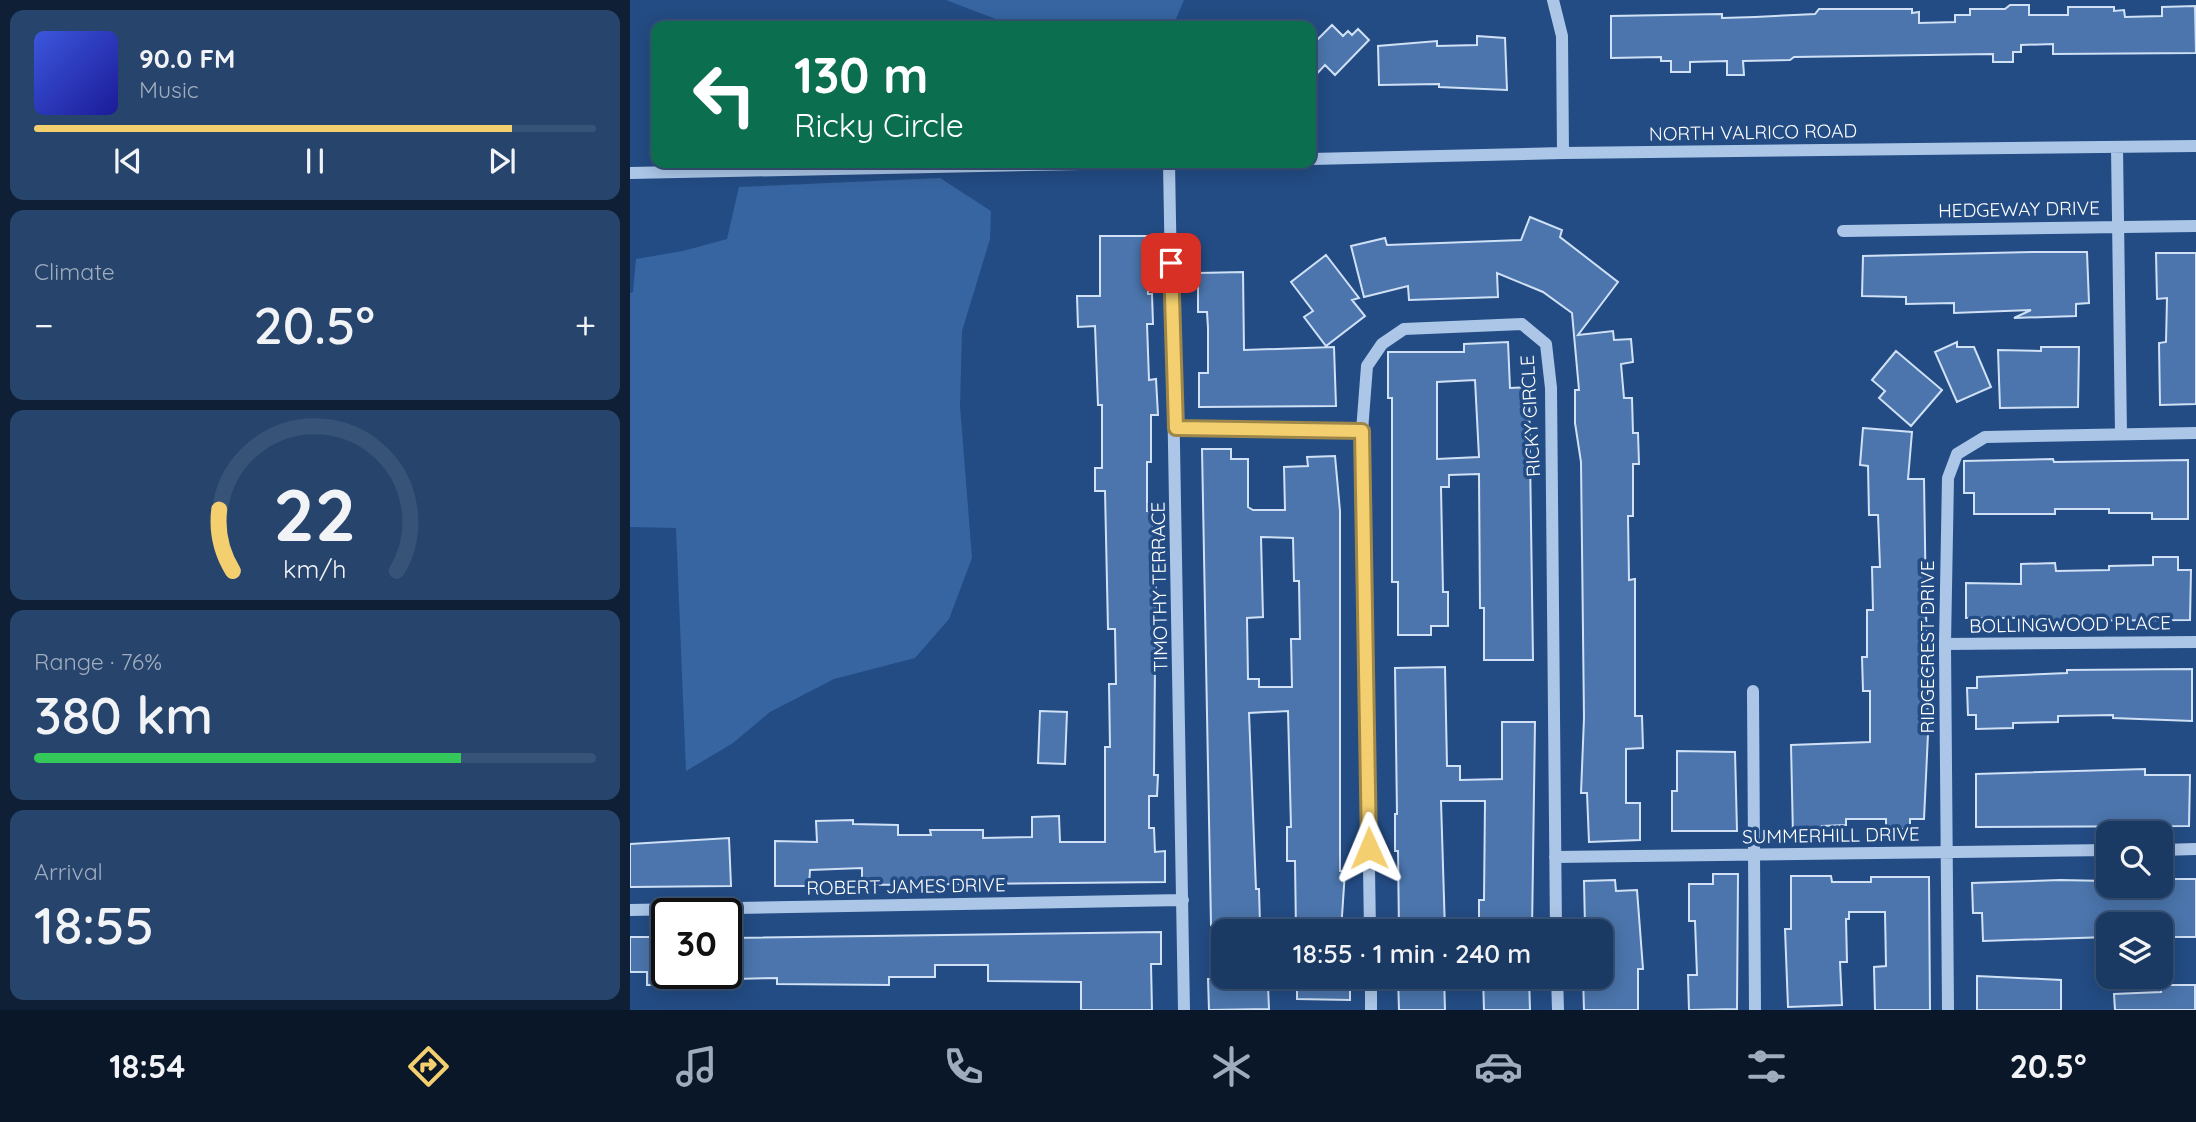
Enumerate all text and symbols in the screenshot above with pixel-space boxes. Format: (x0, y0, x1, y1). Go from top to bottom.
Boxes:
text: 90.0 FM (139, 42, 235, 75)
text: 130 m (794, 44, 928, 105)
icon: left (679, 49, 770, 140)
text: Music (139, 75, 199, 104)
text: Ricky Circle (794, 105, 964, 145)
street label: NORTH VALRICO ROAD (1649, 118, 1857, 146)
icon: previous (109, 142, 147, 180)
icon: pause (296, 142, 334, 180)
icon: next (483, 142, 521, 180)
street label: HEDGEWAY DRIVE (1938, 196, 2100, 222)
pin (1141, 233, 1201, 293)
icon: arrive (1152, 244, 1190, 282)
text: Climate (34, 257, 115, 286)
text: 20.5° (253, 292, 375, 357)
text: − (34, 301, 54, 349)
text: + (575, 301, 596, 349)
street label: RICKY CIRCLE (1515, 355, 1545, 477)
text: 22 (274, 468, 356, 559)
street label: TIMOTHY TERRACE (1146, 502, 1172, 672)
text: km/h (283, 553, 347, 584)
street label: RIDGECREST DRIVE (1915, 561, 1939, 733)
street label: BOLLINGWOOD PLACE (1969, 610, 2171, 638)
text: Range · 76% (34, 647, 162, 676)
text: 380 km (34, 682, 213, 747)
position arrow (1332, 811, 1406, 885)
street label: SUMMERHILL DRIVE (1742, 821, 1920, 849)
map controls (2096, 821, 2173, 989)
button: search (2096, 821, 2173, 898)
text: Arrival (34, 857, 103, 886)
street label: ROBERT JAMES DRIVE (806, 872, 1006, 900)
text: 18:55 (34, 892, 154, 957)
speed limit sign: 30 (651, 898, 742, 989)
button: layers (2096, 912, 2173, 989)
text: 18:55 · 1 min · 240 m (1293, 937, 1531, 970)
icon: directions (404, 1042, 453, 1091)
icon: music (672, 1042, 721, 1091)
icon: phone (939, 1042, 988, 1091)
icon: climate (1207, 1042, 1256, 1091)
icon: car (1474, 1042, 1523, 1091)
icon: filters (1742, 1042, 1791, 1091)
text: 18:54 (109, 1046, 185, 1086)
text: 20.5° (2010, 1046, 2087, 1086)

